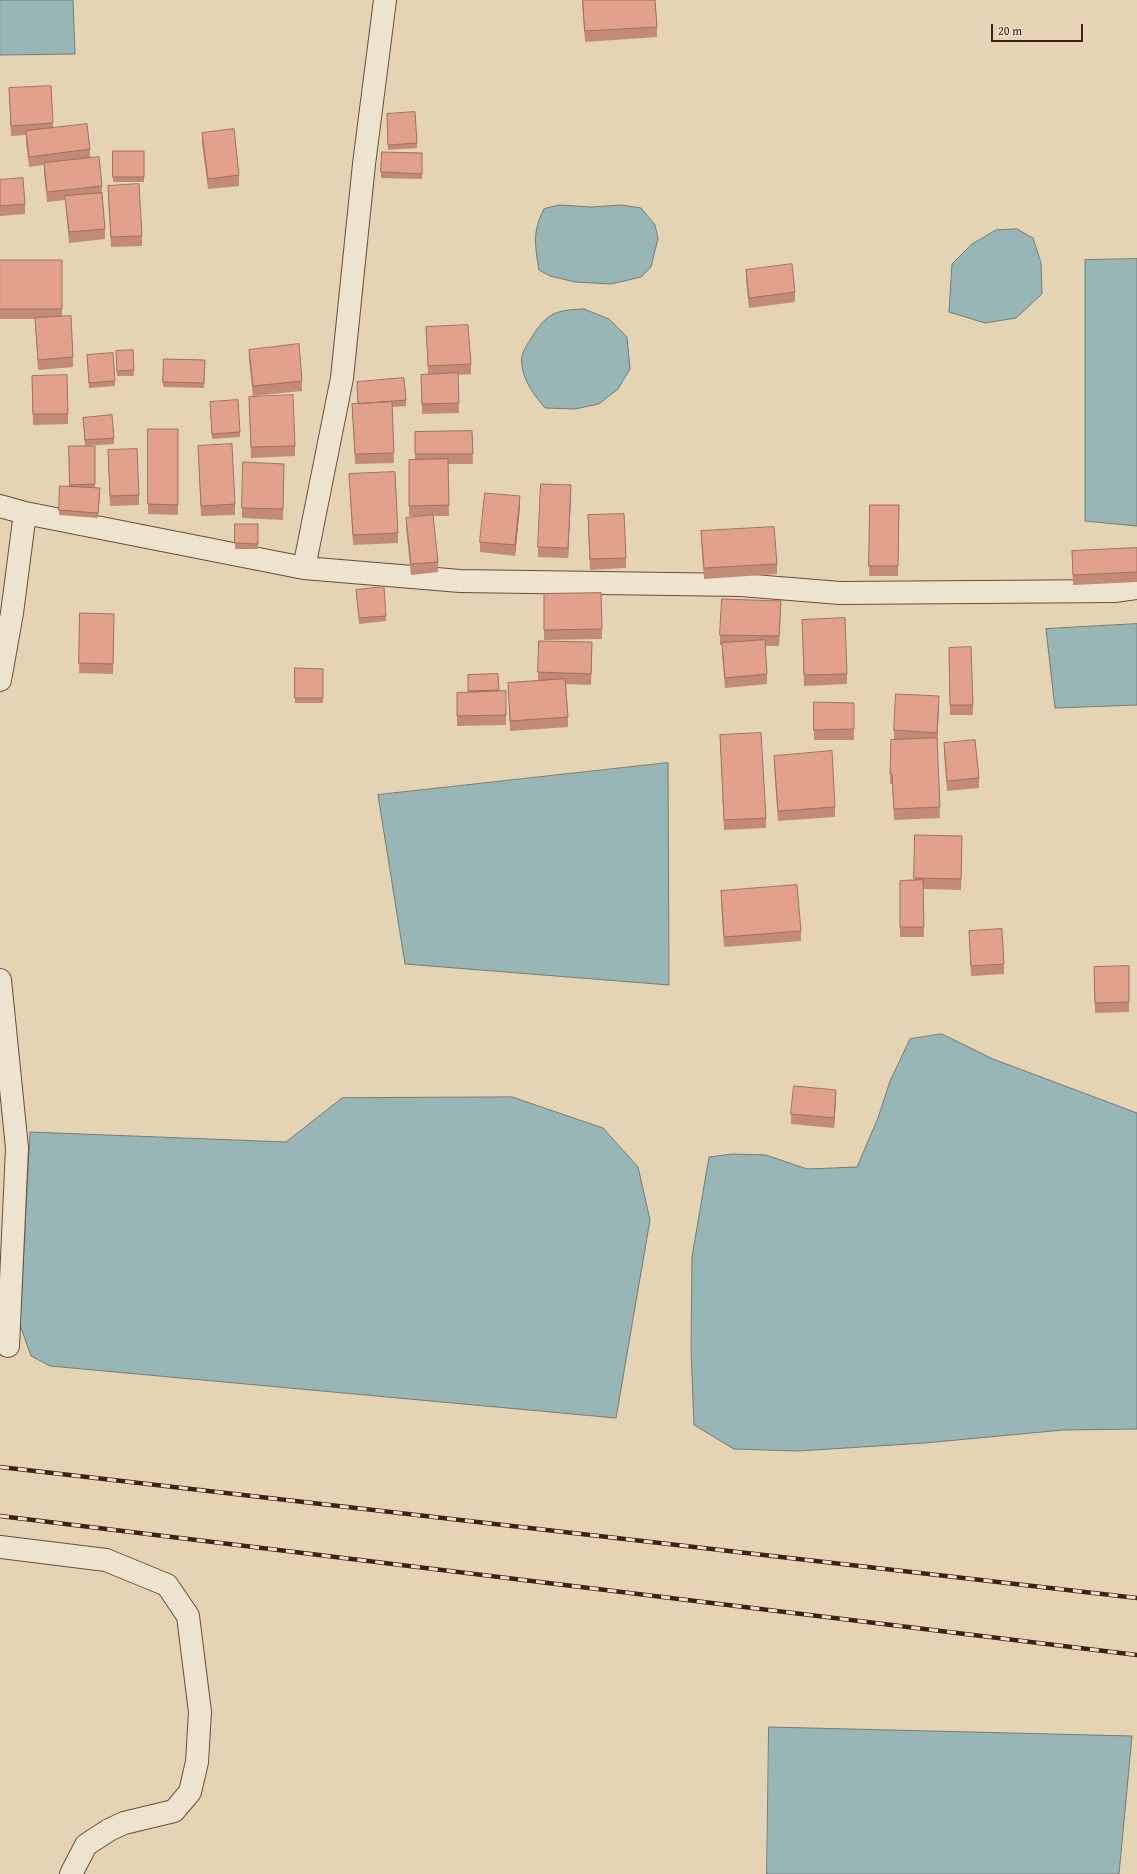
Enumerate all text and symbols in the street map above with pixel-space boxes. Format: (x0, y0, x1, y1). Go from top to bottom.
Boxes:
scale bar (993, 16, 1085, 42)
text: 20 m (998, 22, 1022, 39)

